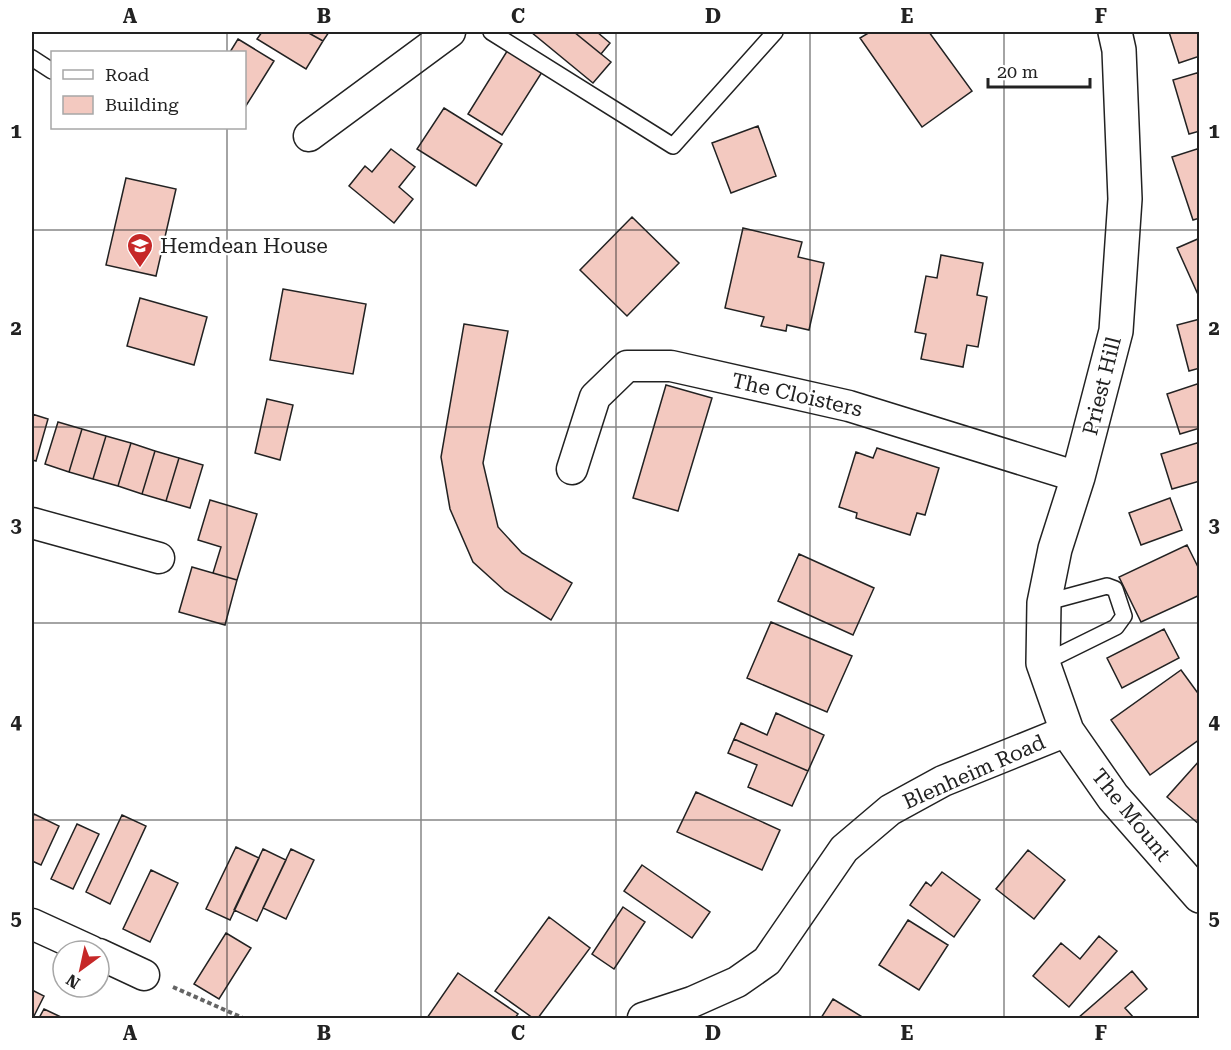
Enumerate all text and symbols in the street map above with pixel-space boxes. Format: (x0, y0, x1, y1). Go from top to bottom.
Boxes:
text: A (123, 4, 138, 28)
text: B (317, 4, 331, 28)
text: C (511, 4, 525, 28)
text: D (705, 4, 721, 28)
text: E (901, 4, 914, 28)
text: F (1095, 4, 1107, 28)
legend (51, 51, 246, 129)
scale bar (988, 51, 1090, 89)
text: 20 m (997, 61, 1038, 82)
text: Road (105, 64, 150, 85)
text: Building (105, 94, 179, 115)
text: 1 (10, 119, 22, 143)
text: 1 (1208, 119, 1220, 143)
school or university icon: Hemdean House (125, 231, 155, 269)
place label: Hemdean House (160, 234, 328, 258)
text: 2 (10, 316, 22, 340)
text: 2 (1208, 316, 1220, 340)
street label: Priest Hill (1078, 334, 1126, 438)
street label: The Cloisters (729, 368, 865, 422)
text: 3 (10, 513, 22, 537)
text: 3 (1208, 513, 1220, 537)
text: 4 (10, 710, 22, 734)
text: 4 (1208, 710, 1220, 734)
street label: Blenheim Road (899, 730, 1049, 814)
street label: The Mount (1087, 764, 1176, 866)
text: 5 (10, 906, 22, 930)
text: 5 (1208, 906, 1220, 930)
north arrow (51, 939, 111, 999)
text: N (63, 970, 83, 992)
text: A (123, 1021, 138, 1045)
text: B (317, 1021, 331, 1045)
text: C (511, 1021, 525, 1045)
text: D (705, 1021, 721, 1045)
text: E (901, 1021, 914, 1045)
text: F (1095, 1021, 1107, 1045)

